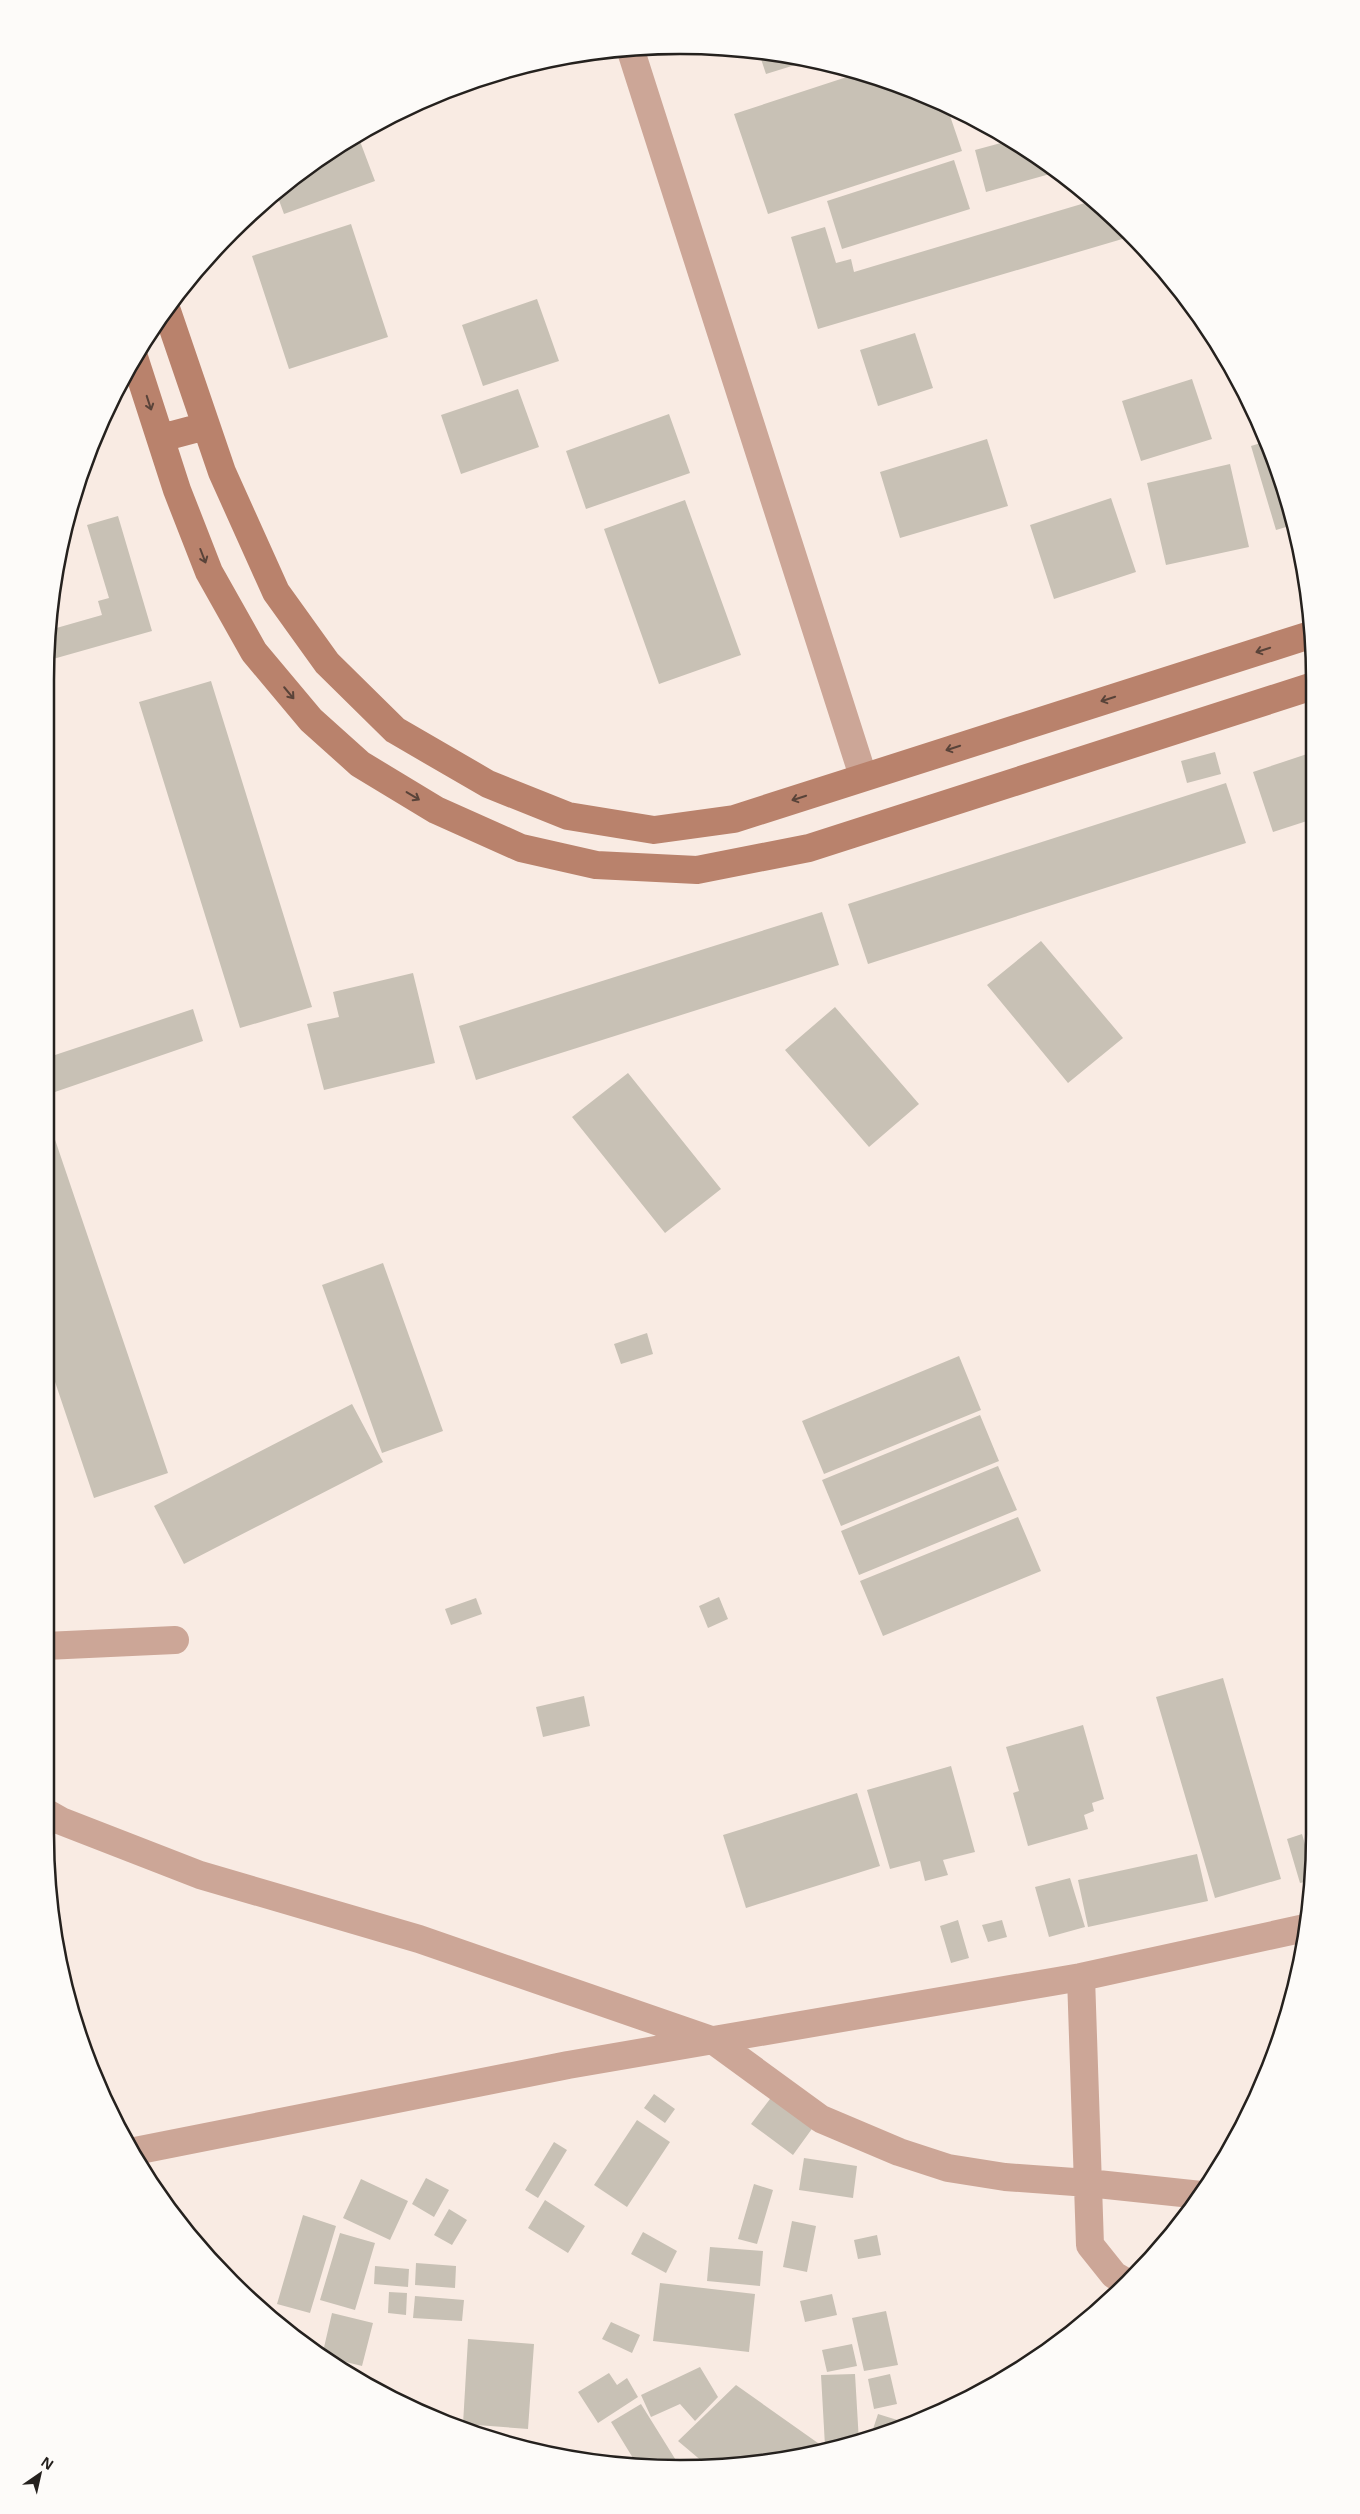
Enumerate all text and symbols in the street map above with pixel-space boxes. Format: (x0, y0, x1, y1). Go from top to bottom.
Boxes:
one-way arrow (145, 395, 155, 411)
one-way arrow (199, 548, 208, 564)
one-way arrow (1256, 645, 1272, 655)
one-way arrow (283, 687, 294, 700)
one-way arrow (1101, 694, 1117, 704)
one-way arrow (946, 743, 962, 753)
one-way arrow (405, 791, 419, 801)
one-way arrow (791, 793, 807, 803)
north arrow (15, 2449, 65, 2499)
text: N (38, 2452, 58, 2474)

